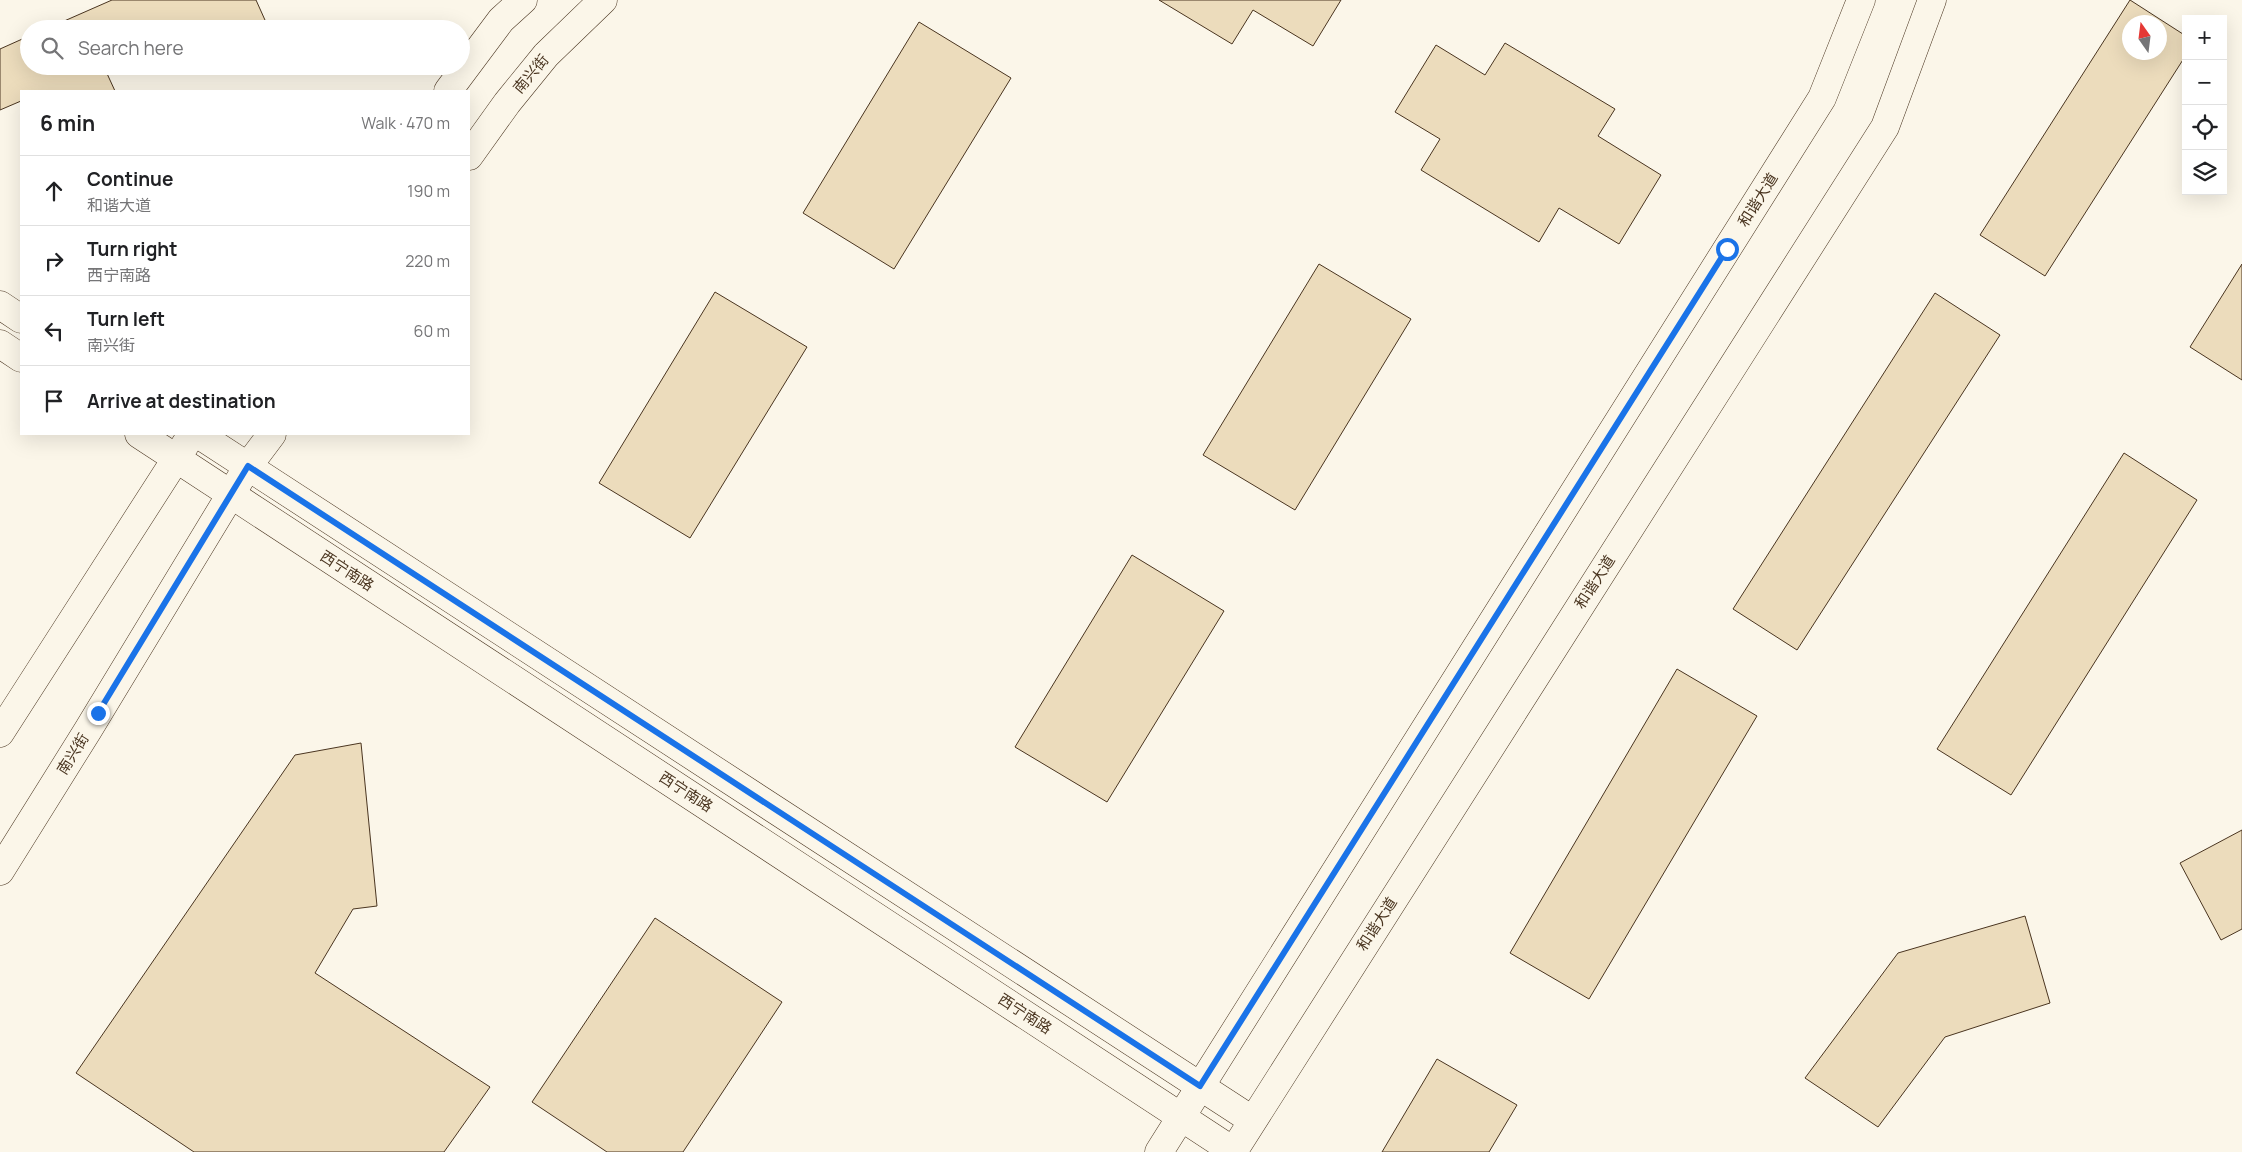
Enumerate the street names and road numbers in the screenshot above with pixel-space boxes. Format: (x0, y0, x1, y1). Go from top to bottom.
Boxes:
street label: 南兴街 (508, 50, 553, 98)
street label: 和谐大道 (1733, 169, 1782, 231)
street label: 西宁南路 (316, 545, 378, 596)
street label: 和谐大道 (1569, 551, 1620, 613)
street label: 南兴街 (52, 729, 93, 778)
street label: 西宁南路 (655, 766, 717, 817)
street label: 和谐大道 (1351, 893, 1402, 955)
street label: 西宁南路 (994, 988, 1056, 1039)

